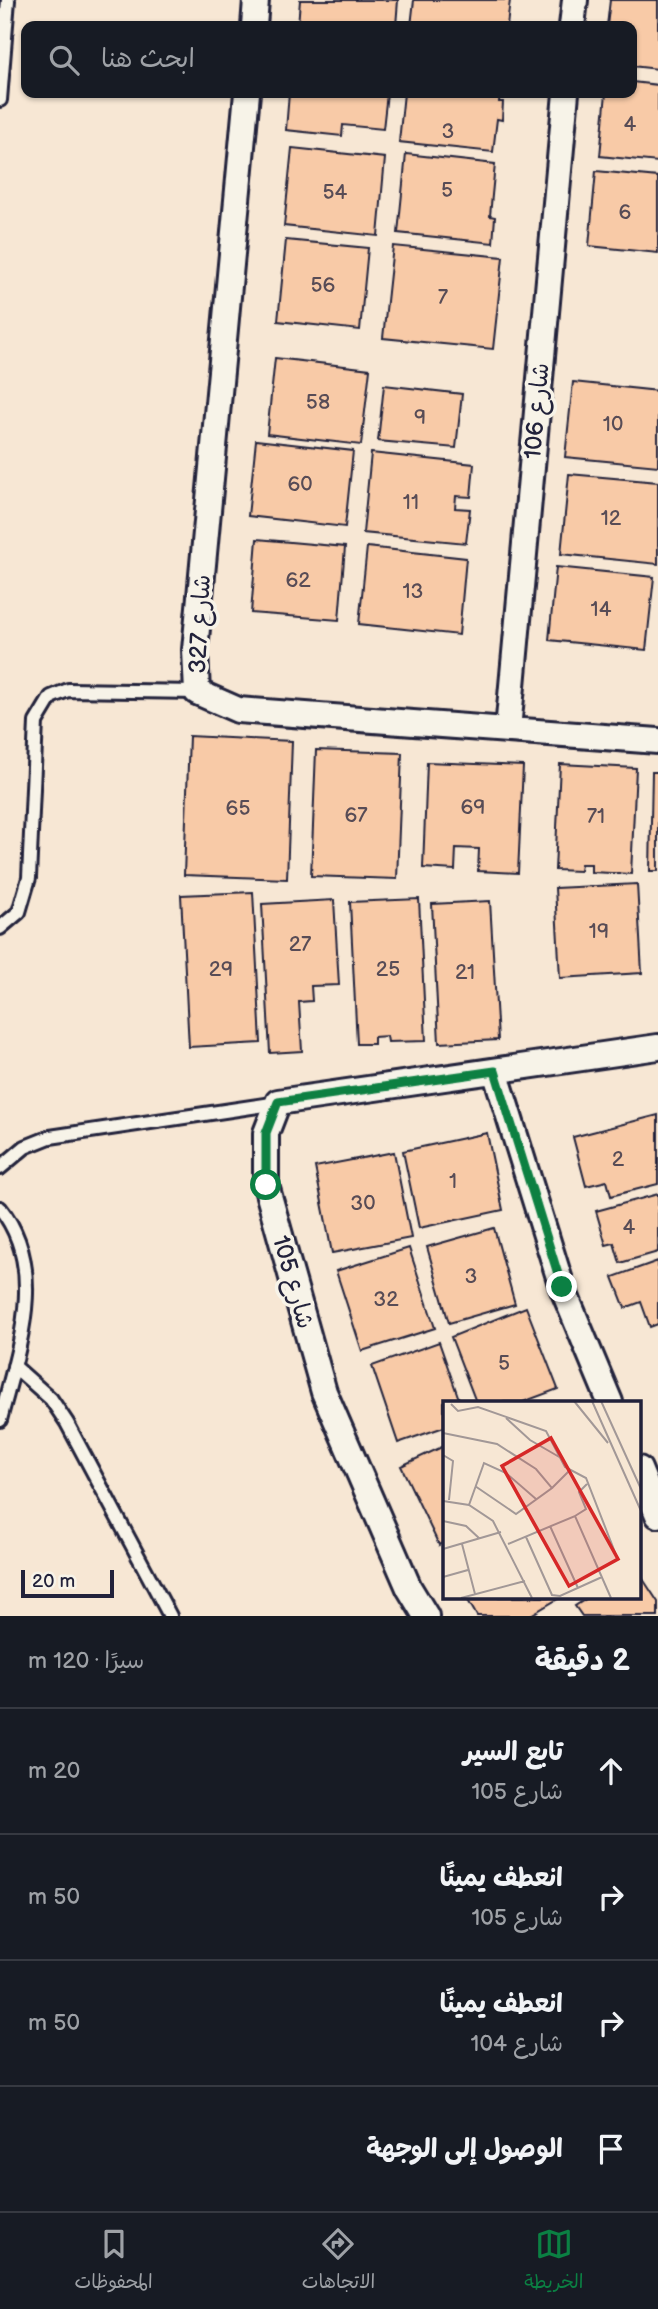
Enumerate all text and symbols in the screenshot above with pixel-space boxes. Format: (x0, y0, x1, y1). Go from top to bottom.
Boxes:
search box (21, 21, 637, 98)
icon: search (45, 41, 83, 79)
text: ابحث هنا (101, 44, 195, 75)
house number: 4 (624, 112, 637, 137)
house number: 3 (442, 119, 454, 144)
house number: 5 (441, 178, 453, 203)
house number: 54 (323, 180, 348, 205)
house number: 6 (619, 200, 632, 225)
house number: 56 (311, 273, 336, 298)
house number: 7 (438, 285, 449, 310)
street label: شارع 106 (518, 362, 558, 461)
house number: 58 (306, 390, 330, 415)
house number: 9 (414, 405, 426, 430)
house number: 10 (603, 412, 623, 437)
house number: 60 (287, 472, 313, 497)
house number: 11 (403, 490, 419, 515)
house number: 12 (601, 506, 622, 531)
house number: 62 (285, 568, 311, 593)
street label: شارع 327 (183, 574, 219, 674)
house number: 13 (402, 579, 424, 604)
house number: 14 (591, 597, 612, 622)
house number: 69 (461, 795, 485, 820)
house number: 65 (226, 796, 250, 821)
house number: 67 (344, 803, 368, 828)
house number: 71 (587, 804, 605, 829)
house number: 19 (589, 919, 609, 944)
house number: 27 (289, 932, 312, 957)
house number: 29 (209, 957, 233, 982)
house number: 25 (376, 957, 400, 982)
house number: 21 (455, 960, 475, 985)
house number: 2 (612, 1147, 625, 1172)
route start (250, 1169, 281, 1200)
house number: 1 (449, 1169, 457, 1194)
house number: 30 (350, 1191, 376, 1216)
house number: 4 (623, 1215, 636, 1240)
street label: شارع 105 (264, 1232, 320, 1332)
house number: 3 (465, 1264, 477, 1289)
route end (546, 1271, 577, 1302)
house number: 32 (373, 1287, 399, 1312)
house number: 5 (498, 1351, 510, 1376)
inset map (443, 1401, 640, 1598)
scale bar (21, 1567, 114, 1599)
text: 20 m (32, 1570, 75, 1593)
text: 2 دقيقة (535, 1643, 630, 1679)
text: سيرًا · 120 m (28, 1647, 144, 1675)
text: تابع السير (463, 1737, 563, 1768)
icon: ahead (592, 1752, 630, 1790)
text: 20 m (28, 1757, 80, 1785)
text: شارع 105 (471, 1778, 563, 1806)
text: انعطف يمينًا (440, 1863, 563, 1894)
icon: right (592, 1878, 630, 1916)
text: 50 m (28, 1883, 80, 1911)
text: شارع 105 (471, 1904, 563, 1932)
text: انعطف يمينًا (440, 1989, 563, 2020)
icon: right (592, 2004, 630, 2042)
text: 50 m (28, 2009, 80, 2037)
text: شارع 104 (471, 2030, 563, 2058)
icon: arrive (592, 2130, 630, 2168)
text: الوصول إلى الوجهة (366, 2134, 563, 2165)
tab: المحفوظات (75, 2225, 153, 2298)
tab: الاتجاهات (302, 2225, 375, 2298)
tab: الخريطة (524, 2225, 583, 2298)

